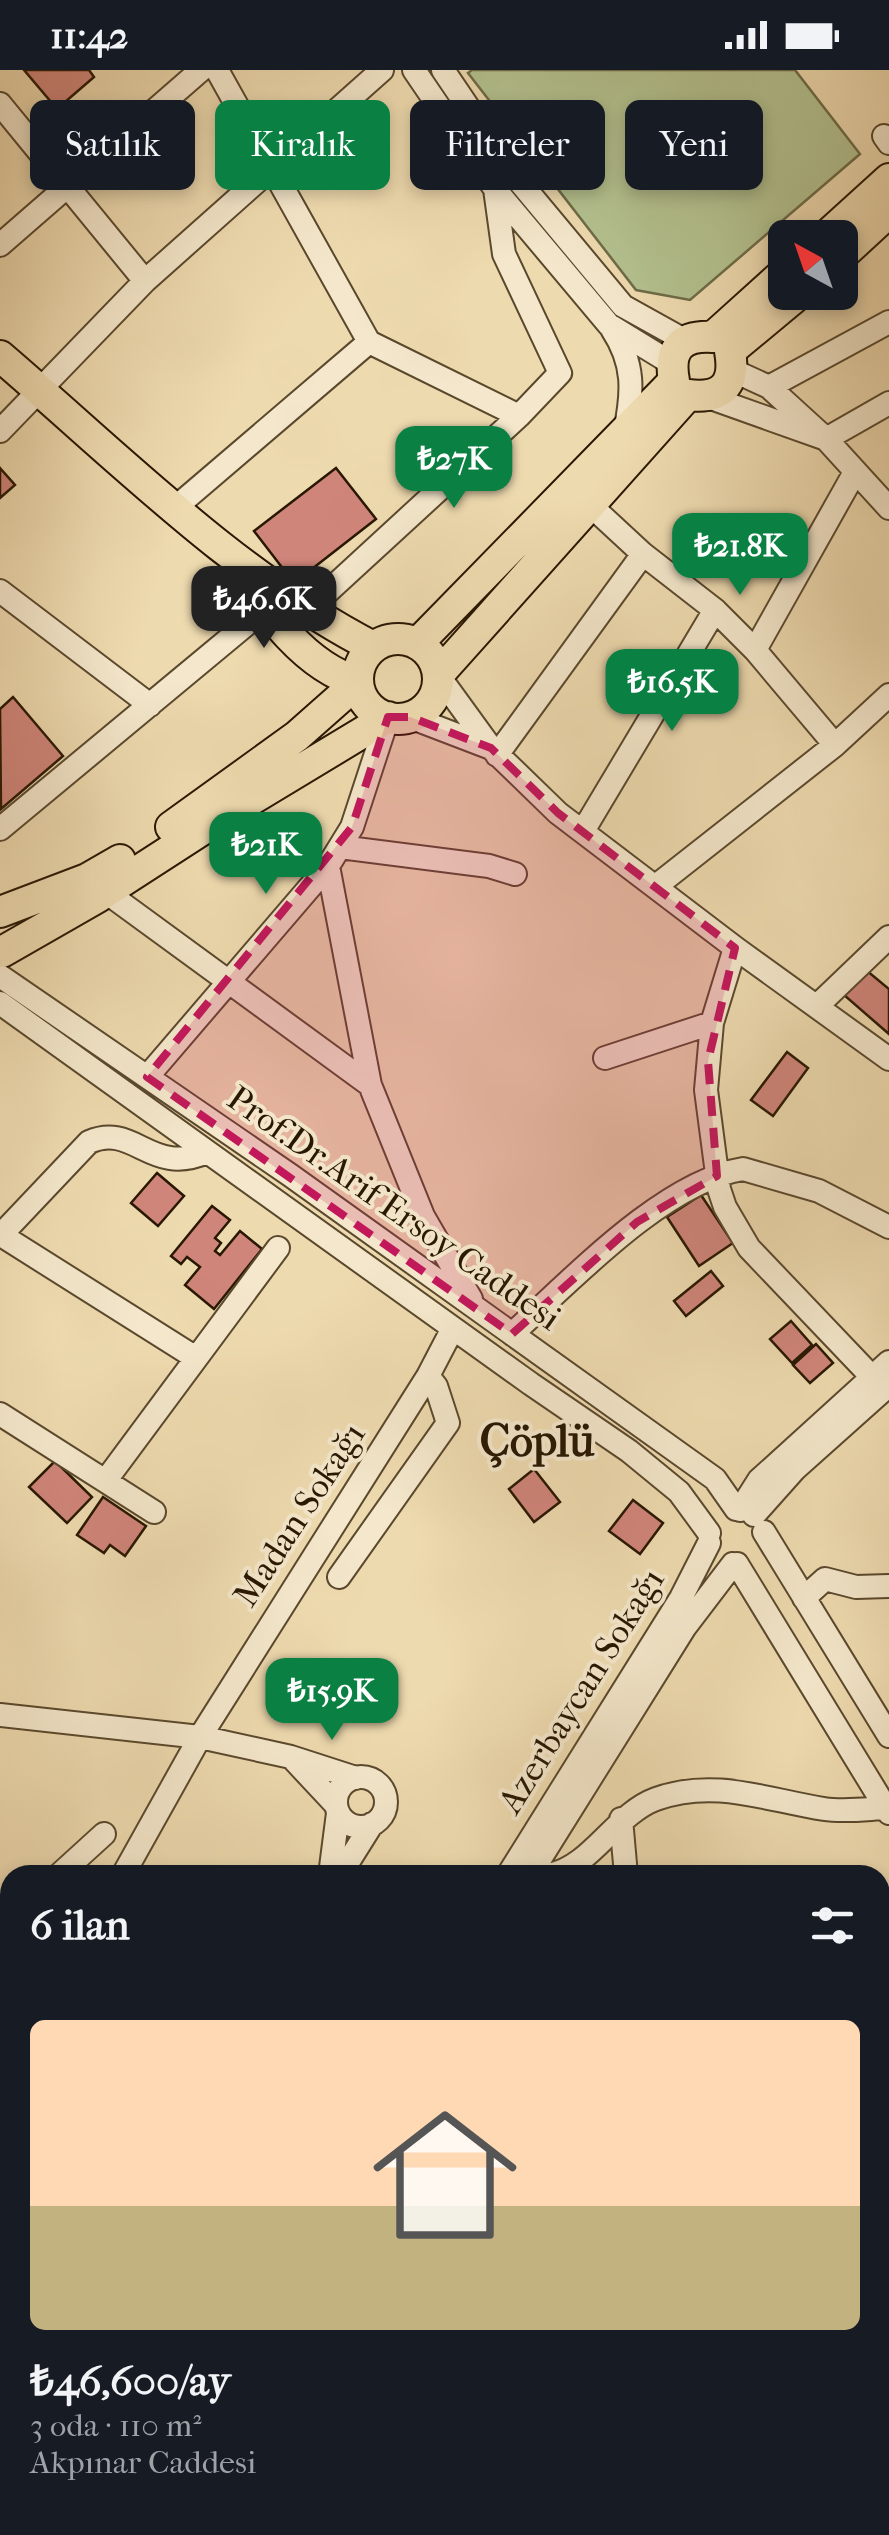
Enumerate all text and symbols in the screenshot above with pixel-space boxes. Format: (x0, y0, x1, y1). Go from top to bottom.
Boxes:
text: 11:42 (50, 13, 128, 58)
chip: Satılık (30, 100, 195, 190)
chip: Kiralık (215, 100, 390, 190)
chip: Filtreler (410, 100, 605, 190)
chip: Yeni (625, 100, 763, 190)
north arrow (768, 220, 858, 310)
map controls (768, 220, 858, 310)
pin: ₺27K (395, 426, 513, 511)
text: ₺27K (417, 440, 491, 477)
pin: ₺21.8K (659, 513, 821, 598)
text: ₺21.8K (694, 527, 786, 564)
pin: ₺46.6K (183, 566, 345, 651)
text: ₺46.6K (213, 580, 315, 617)
pin: ₺16.5K (591, 649, 753, 734)
text: ₺16.5K (628, 663, 716, 700)
pin: ₺21K (207, 812, 325, 897)
text: ₺21K (231, 826, 301, 863)
street label: Prof.Dr.Arif Ersoy Caddesi (220, 1077, 568, 1339)
district label: Çöplü (480, 1415, 595, 1468)
street label: Madan Sokağı (225, 1416, 373, 1614)
street label: Azerbaycan Sokağı (488, 1561, 673, 1823)
pin: ₺15.9K (251, 1658, 413, 1743)
text: ₺15.9K (287, 1672, 377, 1709)
icon: filters (805, 1898, 860, 1953)
text: 6 ilan (30, 1901, 130, 1950)
icon: home (355, 2085, 535, 2265)
text: ₺46,600/ay (30, 2357, 230, 2406)
text: 3 oda · 110 m² (30, 2407, 201, 2444)
text: Akpınar Caddesi (30, 2444, 256, 2481)

